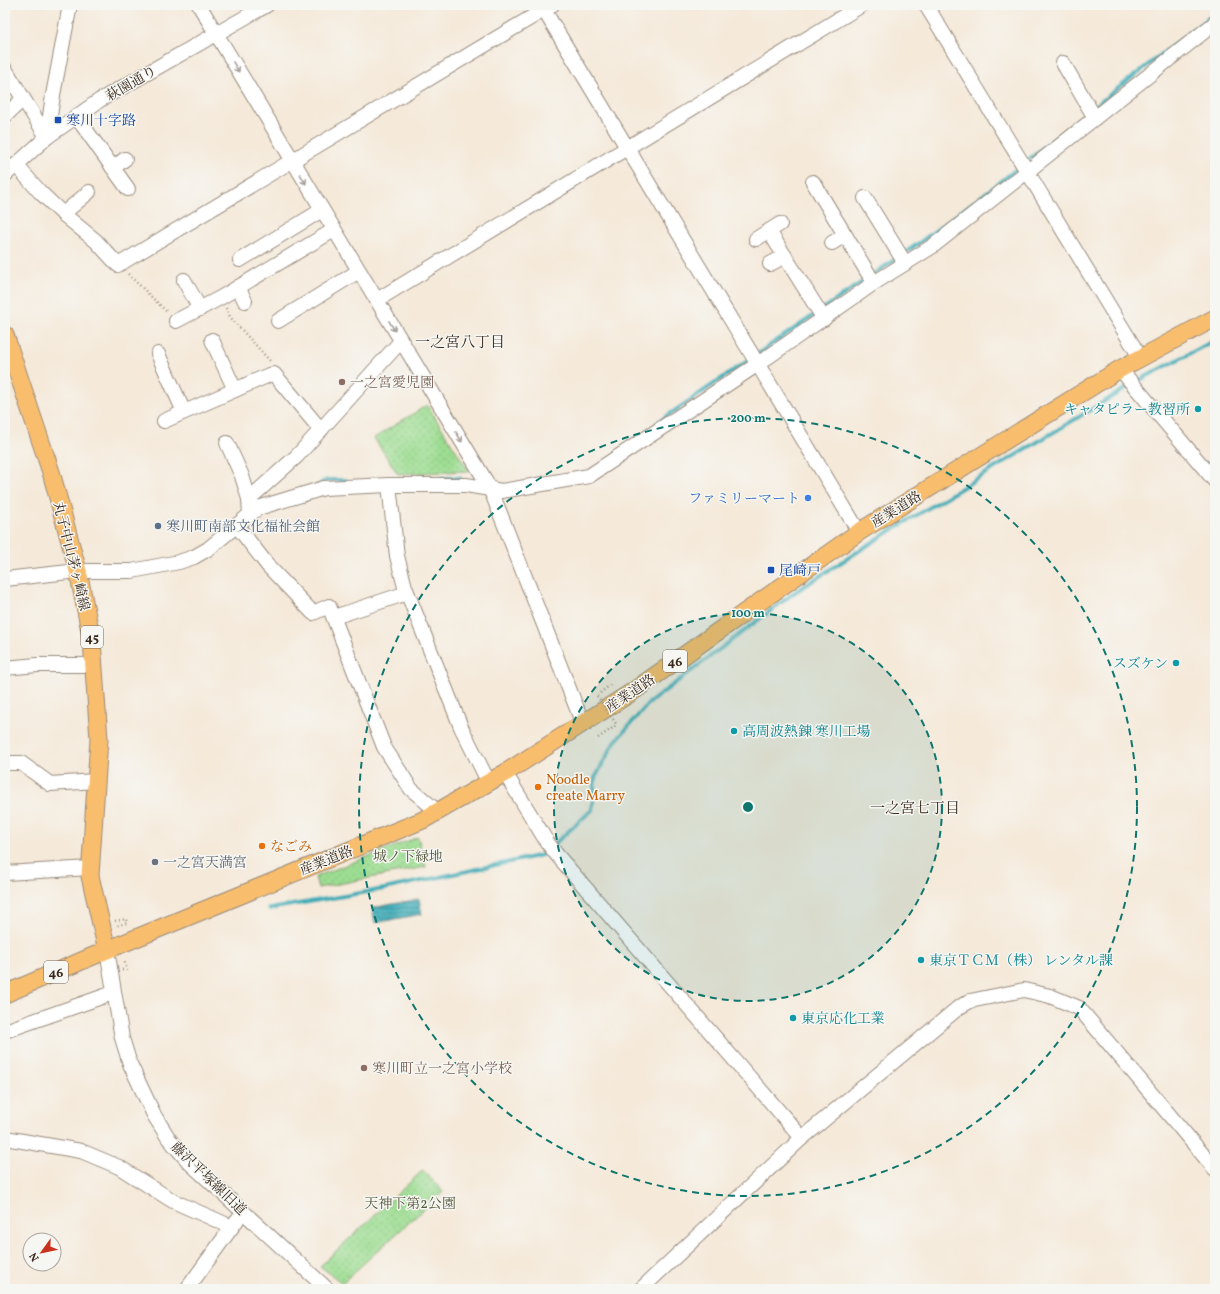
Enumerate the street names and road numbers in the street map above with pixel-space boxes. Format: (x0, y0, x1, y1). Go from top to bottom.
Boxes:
street label: 萩園通り (103, 62, 161, 107)
street label: 産業道路 (868, 487, 926, 533)
street label: 丸子中山茅ヶ崎線 (48, 500, 93, 613)
road number: 45 (81, 626, 103, 648)
road number: 46 (663, 650, 687, 672)
street label: 産業道路 (602, 671, 659, 718)
street label: 産業道路 (297, 842, 356, 881)
road number: 46 (44, 961, 68, 983)
street label: 藤沢平塚線旧道 (166, 1138, 250, 1220)

